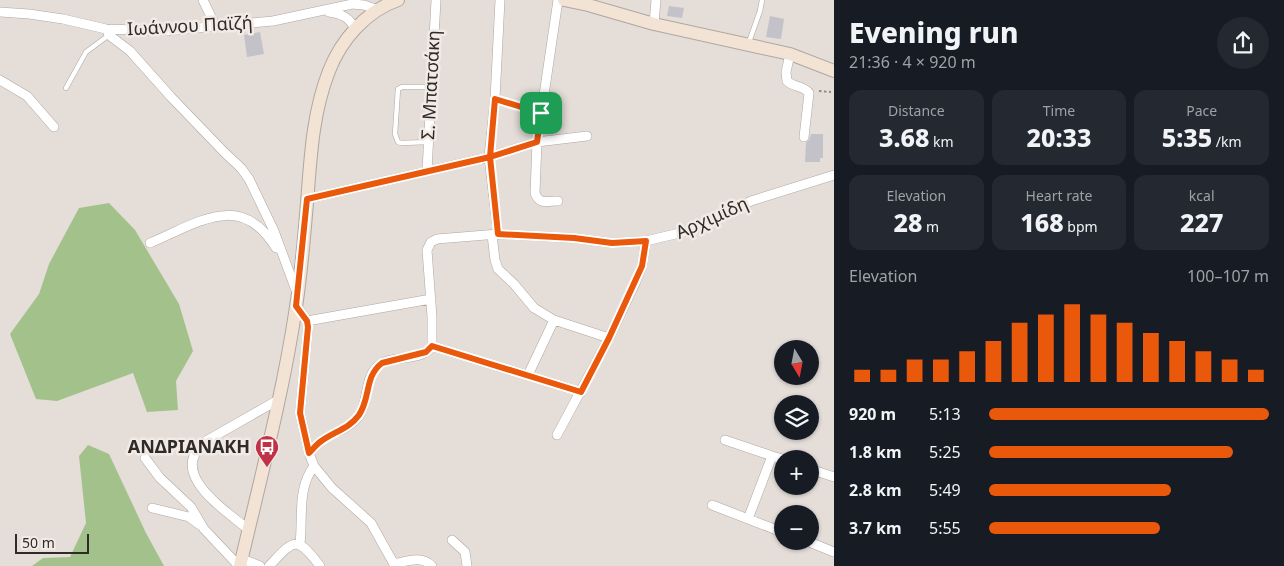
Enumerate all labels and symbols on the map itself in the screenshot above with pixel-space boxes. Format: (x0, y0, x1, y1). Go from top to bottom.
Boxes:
street label: Ιωάννου Παϊζή (127, 10, 253, 40)
street label: Σ. Μπατσάκη (415, 30, 445, 140)
pin (520, 92, 562, 134)
street label: Αρχιμίδη (672, 190, 752, 244)
north arrow (774, 340, 819, 385)
place label: ΑΝΔΡΙΑΝΑΚΗ (128, 434, 250, 458)
bus stop icon: ΑΝΔΡΙΑΝΑΚΗ (254, 434, 280, 468)
scale bar (15, 531, 89, 554)

